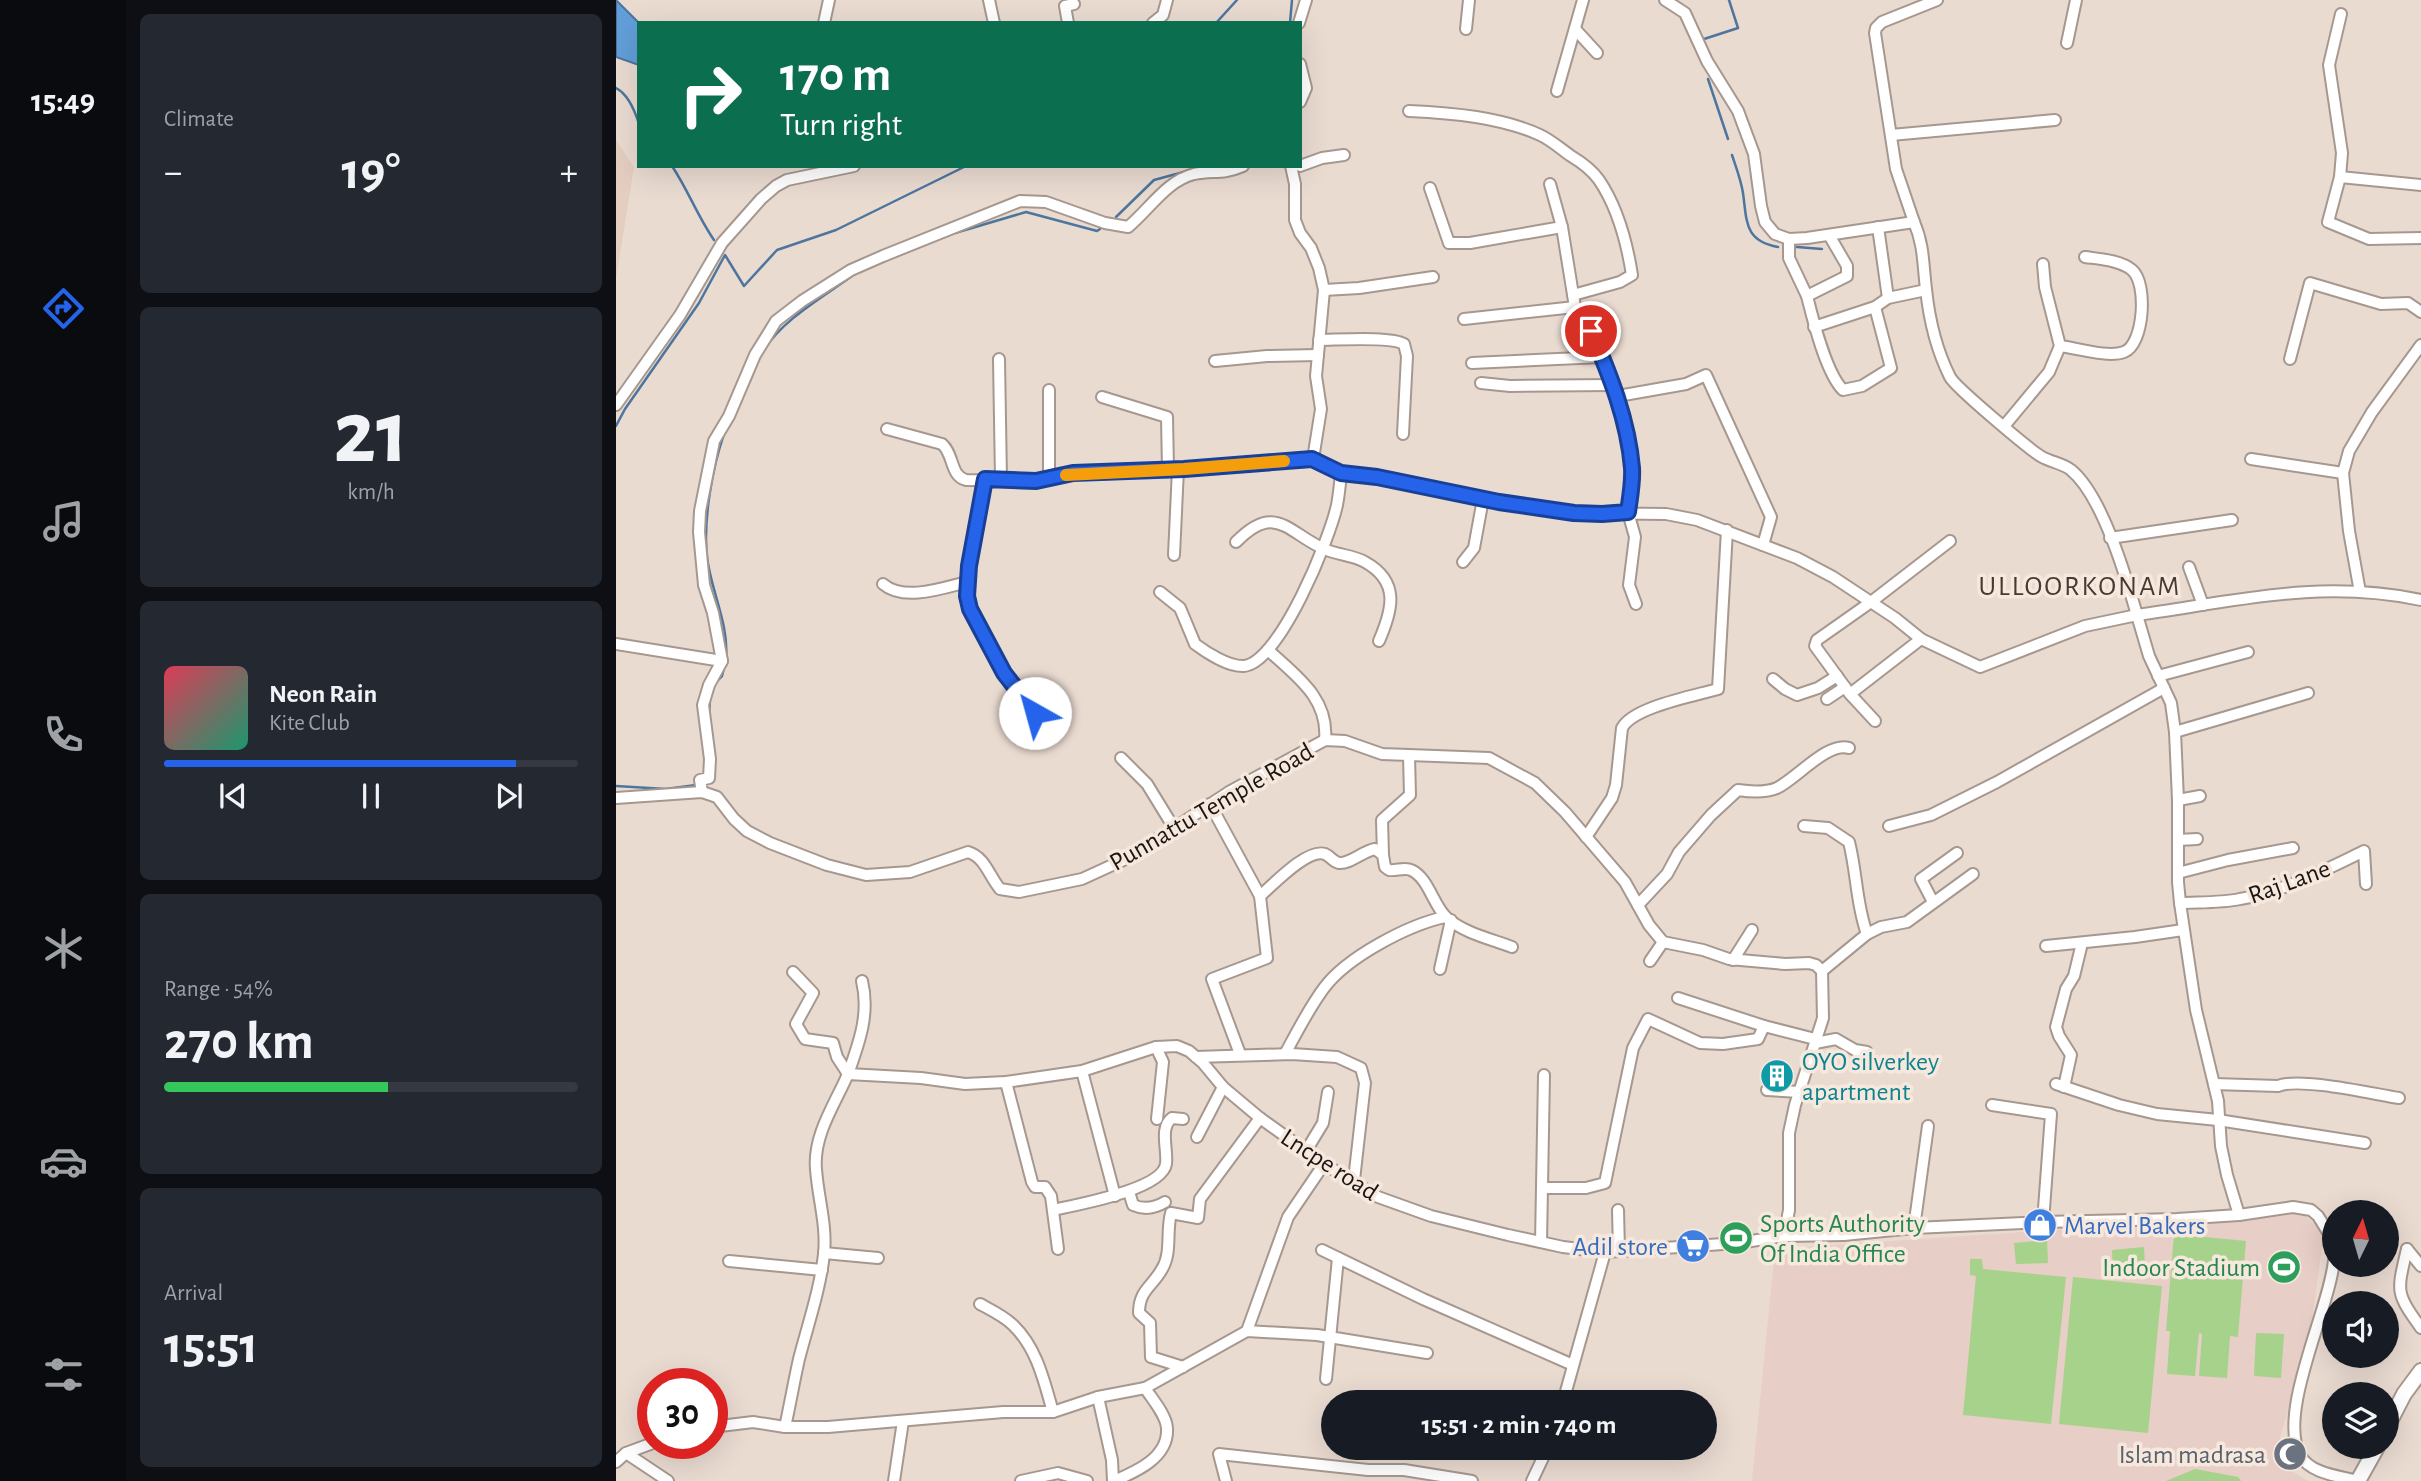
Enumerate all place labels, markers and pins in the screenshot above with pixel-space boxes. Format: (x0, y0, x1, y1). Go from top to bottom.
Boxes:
pin (1561, 301, 1621, 361)
place label: OYO silverkey apartment (1802, 1049, 1939, 1105)
building icon: OYO silverkey apartment (1758, 1057, 1796, 1095)
shop icon: Marvel Bakers (2021, 1206, 2059, 1244)
place label: Sports Authority Of India Office (1760, 1211, 1925, 1267)
place label: Marvel Bakers (2064, 1213, 2205, 1239)
sports icon: Sports Authority Of India Office (1717, 1219, 1755, 1257)
supermarket icon: Adil store (1674, 1227, 1712, 1265)
place label: Adil store (1573, 1234, 1668, 1260)
sports icon: Indoor Stadium (2265, 1248, 2303, 1286)
place label: Indoor Stadium (2102, 1255, 2260, 1281)
mosque icon: Islam madrasa (2271, 1435, 2309, 1473)
place label: Islam madrasa (2119, 1442, 2266, 1468)

